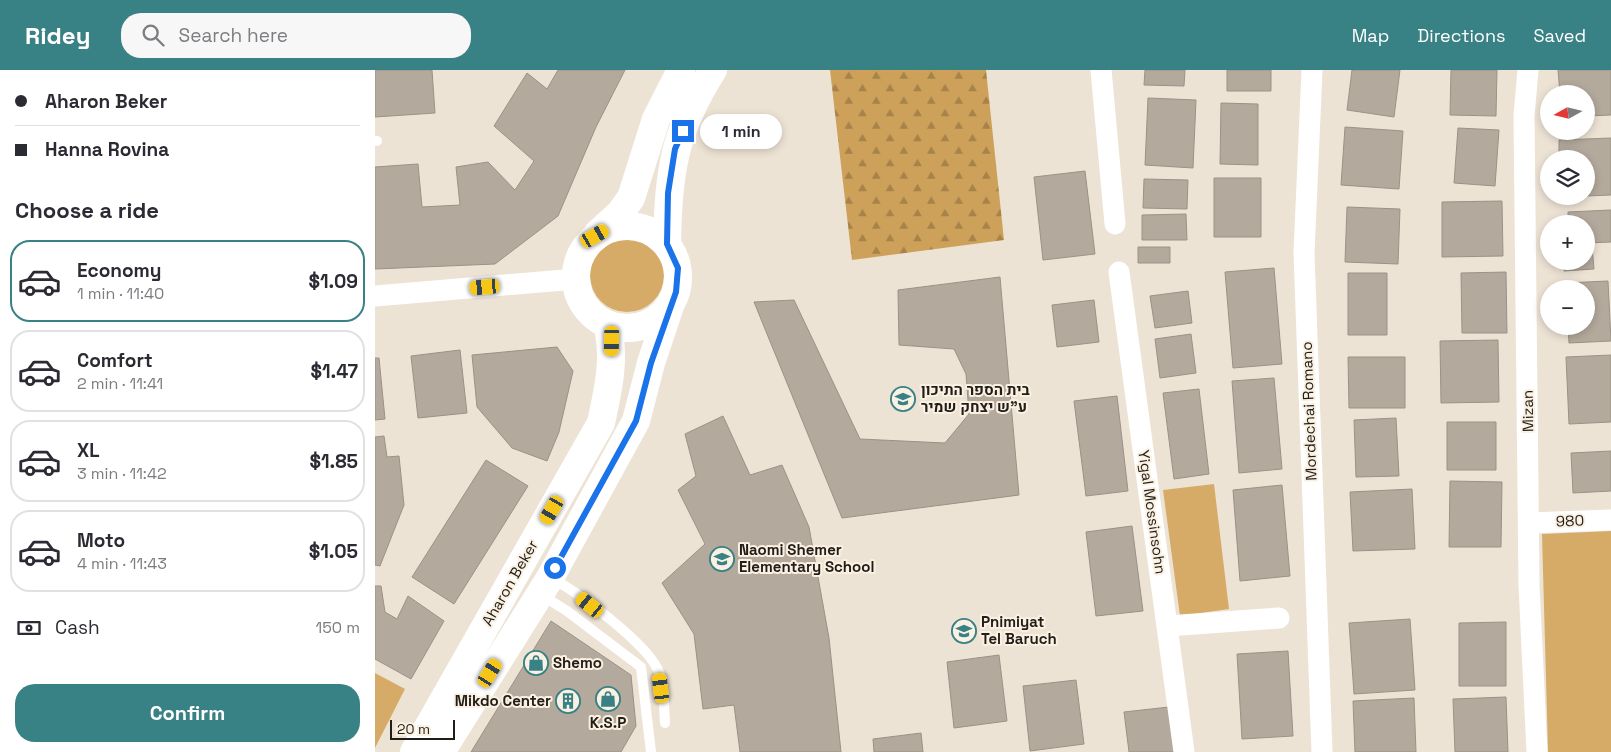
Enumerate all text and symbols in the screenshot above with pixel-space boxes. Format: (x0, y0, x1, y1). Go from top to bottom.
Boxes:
search box (121, 13, 471, 58)
text: Ridey (25, 20, 91, 51)
icon: search (139, 21, 167, 49)
text: Search here (179, 23, 288, 48)
text: Map (1352, 24, 1389, 47)
text: Directions (1417, 24, 1506, 47)
text: Saved (1534, 24, 1586, 47)
north arrow (1540, 85, 1595, 140)
map controls (1540, 85, 1595, 335)
text: Aharon Beker (45, 89, 167, 114)
callout: 1 min (701, 114, 783, 148)
route end (672, 120, 694, 142)
text: 1 min (721, 121, 761, 142)
text: Hanna Rovina (45, 137, 169, 162)
button: layers (1540, 150, 1595, 205)
text: Choose a ride (15, 196, 159, 224)
button: + (1540, 215, 1595, 270)
car (578, 222, 611, 250)
text: Economy (77, 258, 161, 283)
icon: car (17, 259, 62, 304)
text: $1.09 (308, 269, 358, 294)
car (469, 278, 500, 296)
button: − (1540, 280, 1595, 335)
text: 1 min · 11:40 (77, 283, 164, 304)
car (604, 326, 619, 356)
street label: Mordechai Romano (1297, 341, 1320, 481)
text: Comfort (77, 348, 153, 373)
icon: car (17, 349, 62, 394)
text: $1.47 (310, 359, 358, 384)
text: 2 min · 11:41 (77, 373, 163, 394)
place label: בית הספר התיכון ע"ש יצחק שמיר (921, 380, 1030, 416)
school or university icon: בית הספר התיכון ע"ש יצחק שמיר (890, 386, 916, 412)
street label: Mizan (1518, 390, 1537, 432)
text: XL (77, 438, 100, 463)
icon: car (17, 439, 62, 484)
text: $1.85 (309, 449, 358, 474)
street label: Yigal Mossinsohn (1134, 449, 1171, 575)
text: 3 min · 11:42 (77, 463, 167, 484)
car (538, 493, 565, 527)
street label: 980 (1556, 511, 1584, 530)
text: Moto (77, 528, 125, 553)
icon: car (17, 529, 62, 574)
street label: Aharon Beker (477, 536, 542, 629)
text: $1.05 (309, 539, 358, 564)
place label: Naomi Shemer Elementary School (739, 540, 874, 576)
school or university icon: Naomi Shemer Elementary School (709, 546, 735, 572)
text: 4 min · 11:43 (77, 553, 167, 574)
route start (544, 557, 566, 579)
car (573, 590, 606, 620)
place label: Pnimiyat Tel Baruch (981, 612, 1057, 648)
icon: cash (15, 614, 43, 642)
text: Cash (55, 615, 100, 640)
text: 150 m (316, 617, 360, 638)
school or university icon: Pnimiyat Tel Baruch (951, 618, 977, 644)
shop icon: Shemo (523, 650, 549, 676)
place label: Shemo (553, 653, 602, 672)
car (475, 656, 504, 690)
car (651, 672, 670, 704)
button: Confirm (15, 684, 360, 742)
shop icon: K.S.P (595, 686, 621, 712)
building icon: Mikdo Center (555, 688, 581, 714)
place label: Mikdo Center (455, 691, 551, 710)
place label: K.S.P (590, 713, 626, 732)
scale bar (390, 717, 455, 740)
text: 20 m (397, 720, 430, 738)

